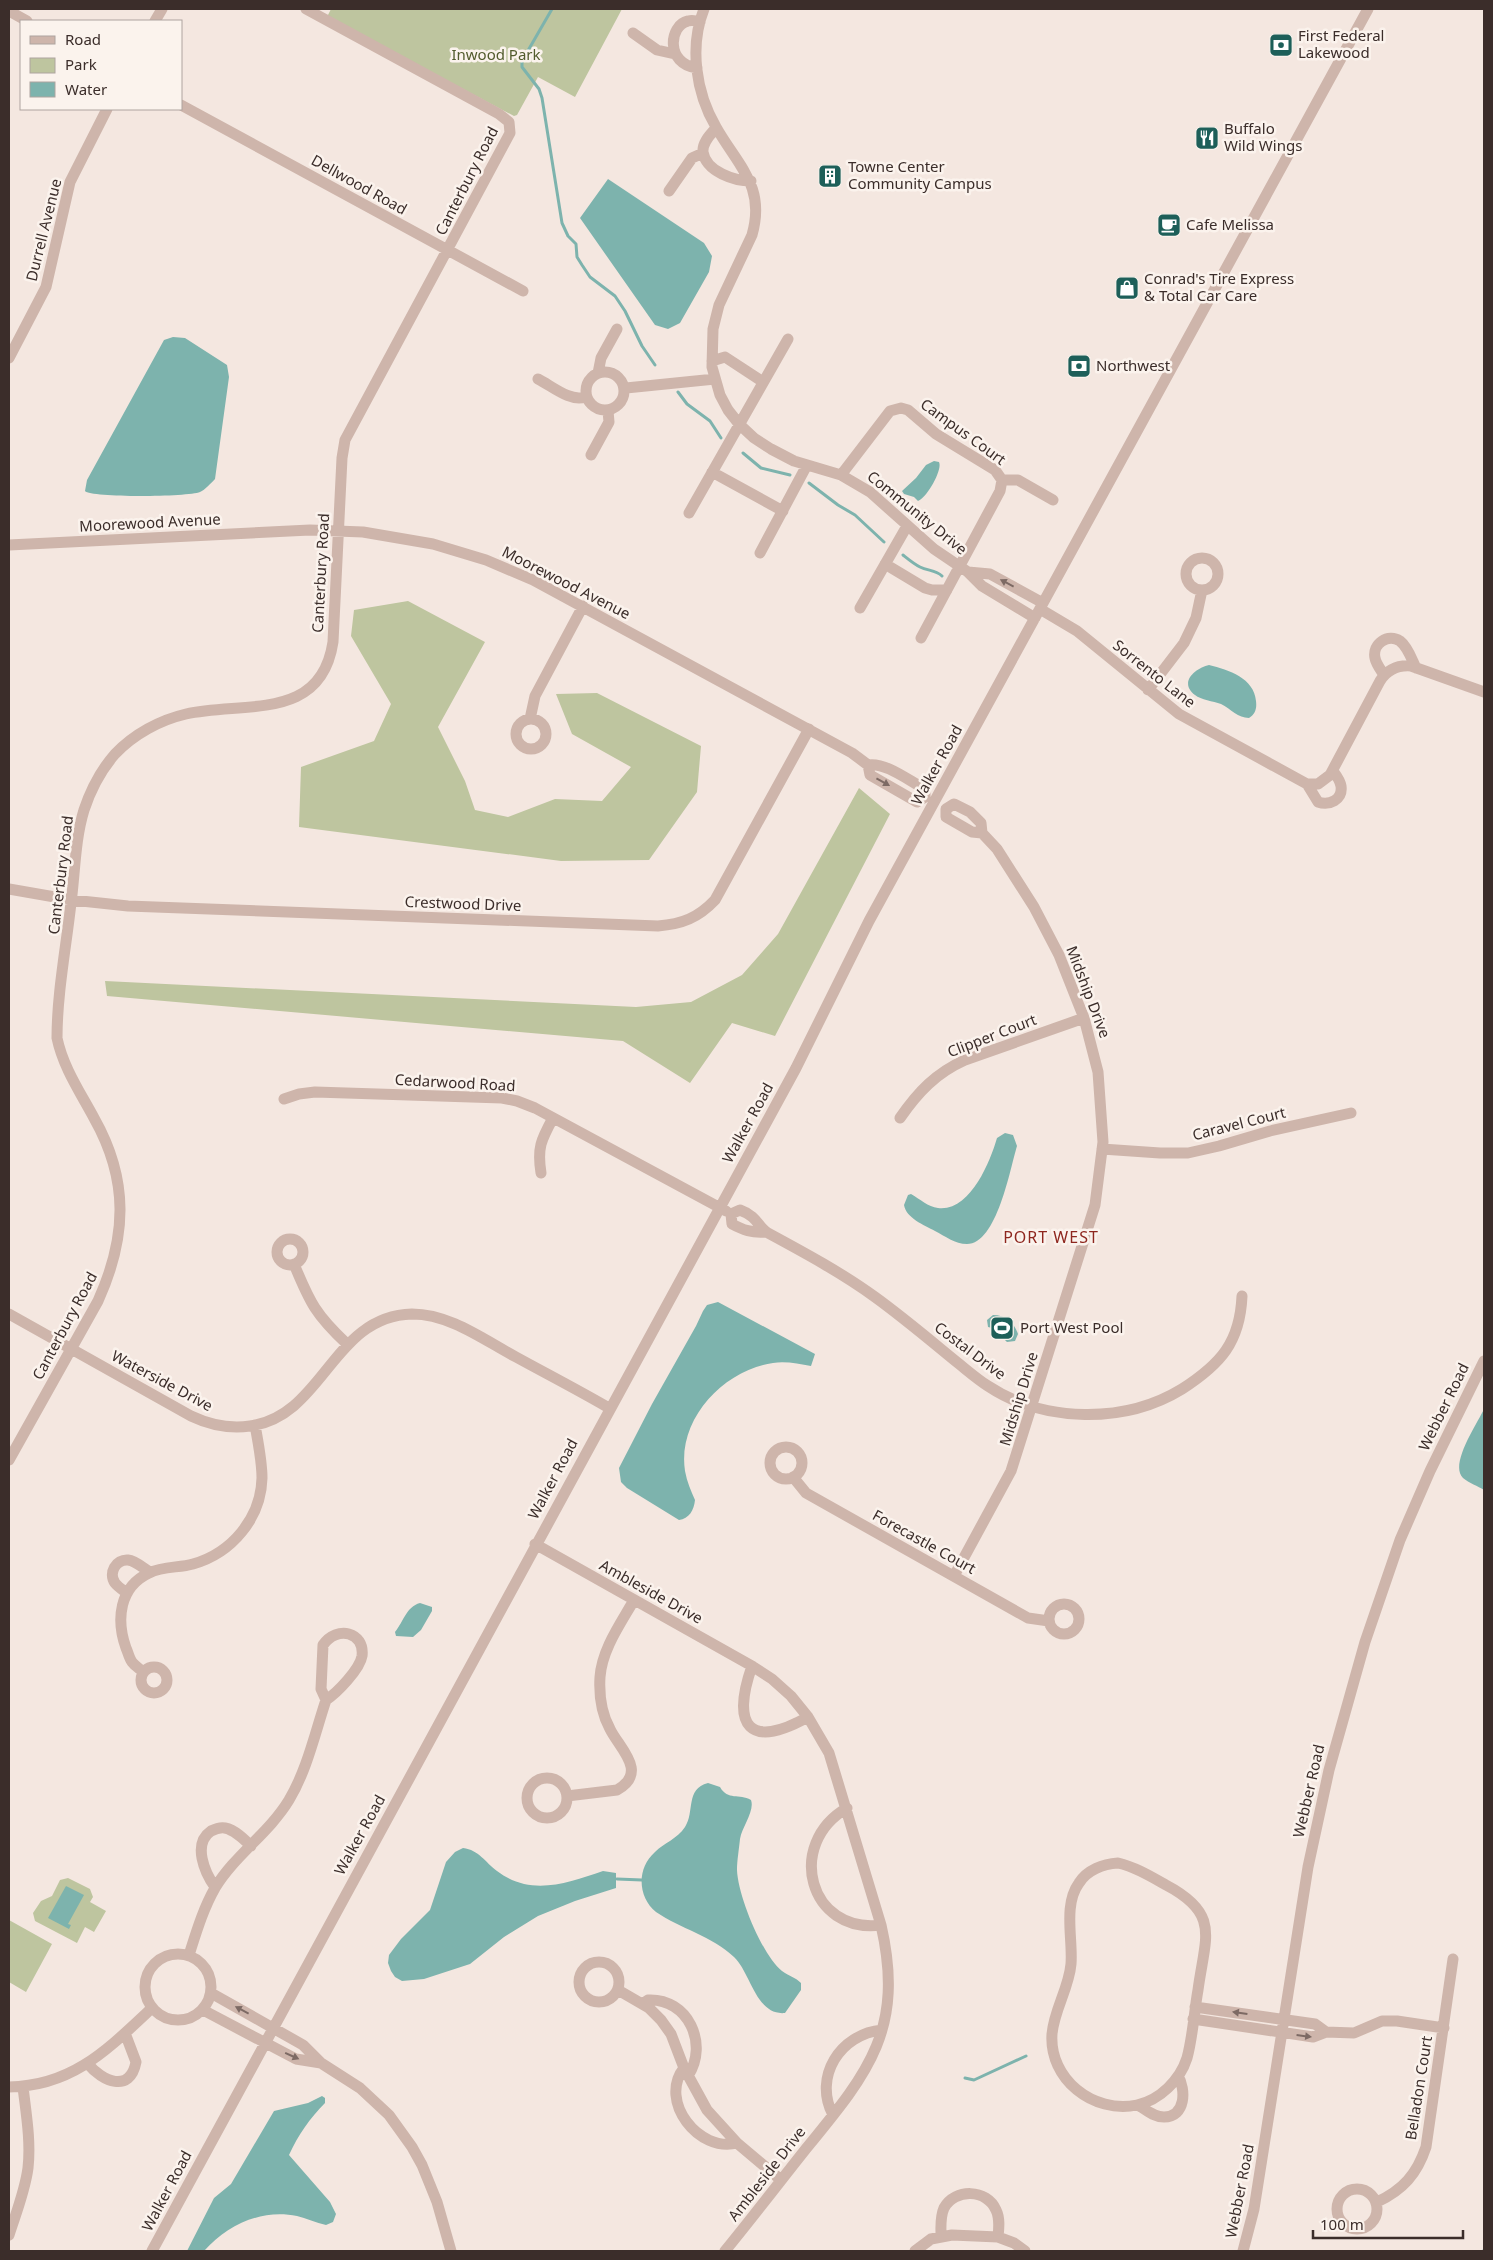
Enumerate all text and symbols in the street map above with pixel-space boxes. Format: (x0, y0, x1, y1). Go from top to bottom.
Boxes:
legend (20, 20, 182, 110)
place label: First Federal Lakewood (1298, 25, 1384, 62)
text: Road (65, 29, 101, 49)
bank icon: First Federal Lakewood (1268, 32, 1294, 58)
park label: Inwood Park (451, 44, 541, 64)
text: Park (65, 54, 97, 74)
text: Water (65, 79, 107, 99)
place label: Buffalo Wild Wings (1224, 118, 1302, 155)
street label: Canterbury Road (430, 123, 502, 238)
restaurant icon: Buffalo Wild Wings (1194, 125, 1220, 151)
street label: Dellwood Road (308, 150, 411, 219)
place label: Towne Center Community Campus (848, 156, 992, 193)
building icon: Towne Center Community Campus (817, 163, 843, 189)
street label: Durrell Avenue (21, 176, 65, 283)
cafe icon: Cafe Melissa (1156, 212, 1182, 238)
place label: Cafe Melissa (1186, 214, 1274, 234)
place label: Conrad's Tire Express & Total Car Care (1144, 268, 1294, 305)
shop icon: Conrad's Tire Express & Total Car Care (1114, 275, 1140, 301)
bank icon: Northwest (1066, 353, 1092, 379)
place label: Northwest (1096, 355, 1171, 375)
street label: Campus Court (917, 393, 1011, 469)
street label: Community Drive (864, 466, 972, 559)
street label: Moorewood Avenue (79, 508, 221, 536)
street label: Canterbury Road (307, 513, 333, 633)
street label: Moorewood Avenue (499, 541, 634, 623)
one-way arrow (1000, 579, 1014, 587)
street label: Sorrento Lane (1109, 635, 1200, 712)
street label: Walker Road (906, 721, 966, 808)
one-way arrow (875, 778, 890, 786)
street label: Canterbury Road (43, 814, 77, 935)
street label: Crestwood Drive (404, 891, 522, 915)
street label: Midship Drive (1062, 943, 1116, 1041)
street label: Clipper Court (944, 1009, 1039, 1061)
street label: Cedarwood Road (394, 1069, 516, 1095)
street label: Walker Road (717, 1079, 777, 1166)
street label: Caravel Court (1190, 1102, 1288, 1144)
district label: PORT WEST (1003, 1226, 1099, 1248)
street label: Canterbury Road (27, 1268, 101, 1383)
sports icon: Port West Pool (989, 1315, 1015, 1341)
street label: Costal Drive (931, 1317, 1010, 1384)
place label: Port West Pool (1020, 1317, 1123, 1337)
street label: Waterside Drive (108, 1345, 217, 1415)
street label: Midship Drive (994, 1349, 1042, 1448)
street label: Webber Road (1413, 1359, 1473, 1454)
street label: Walker Road (523, 1435, 582, 1522)
street label: Forecastle Court (869, 1504, 980, 1578)
street label: Ambleside Drive (596, 1555, 707, 1628)
street label: Webber Road (1288, 1742, 1328, 1839)
street label: Walker Road (329, 1791, 389, 1878)
one-way arrow (235, 2006, 249, 2015)
one-way arrow (1231, 2009, 1247, 2017)
one-way arrow (1297, 2032, 1313, 2040)
street label: Belladon Court (1400, 2034, 1436, 2141)
one-way arrow (284, 2052, 299, 2061)
street label: Ambleside Drive (723, 2122, 809, 2225)
street label: Webber Road (1220, 2142, 1258, 2239)
street label: Walker Road (137, 2147, 196, 2234)
scale bar (1313, 2208, 1463, 2240)
text: 100 m (1320, 2214, 1364, 2234)

